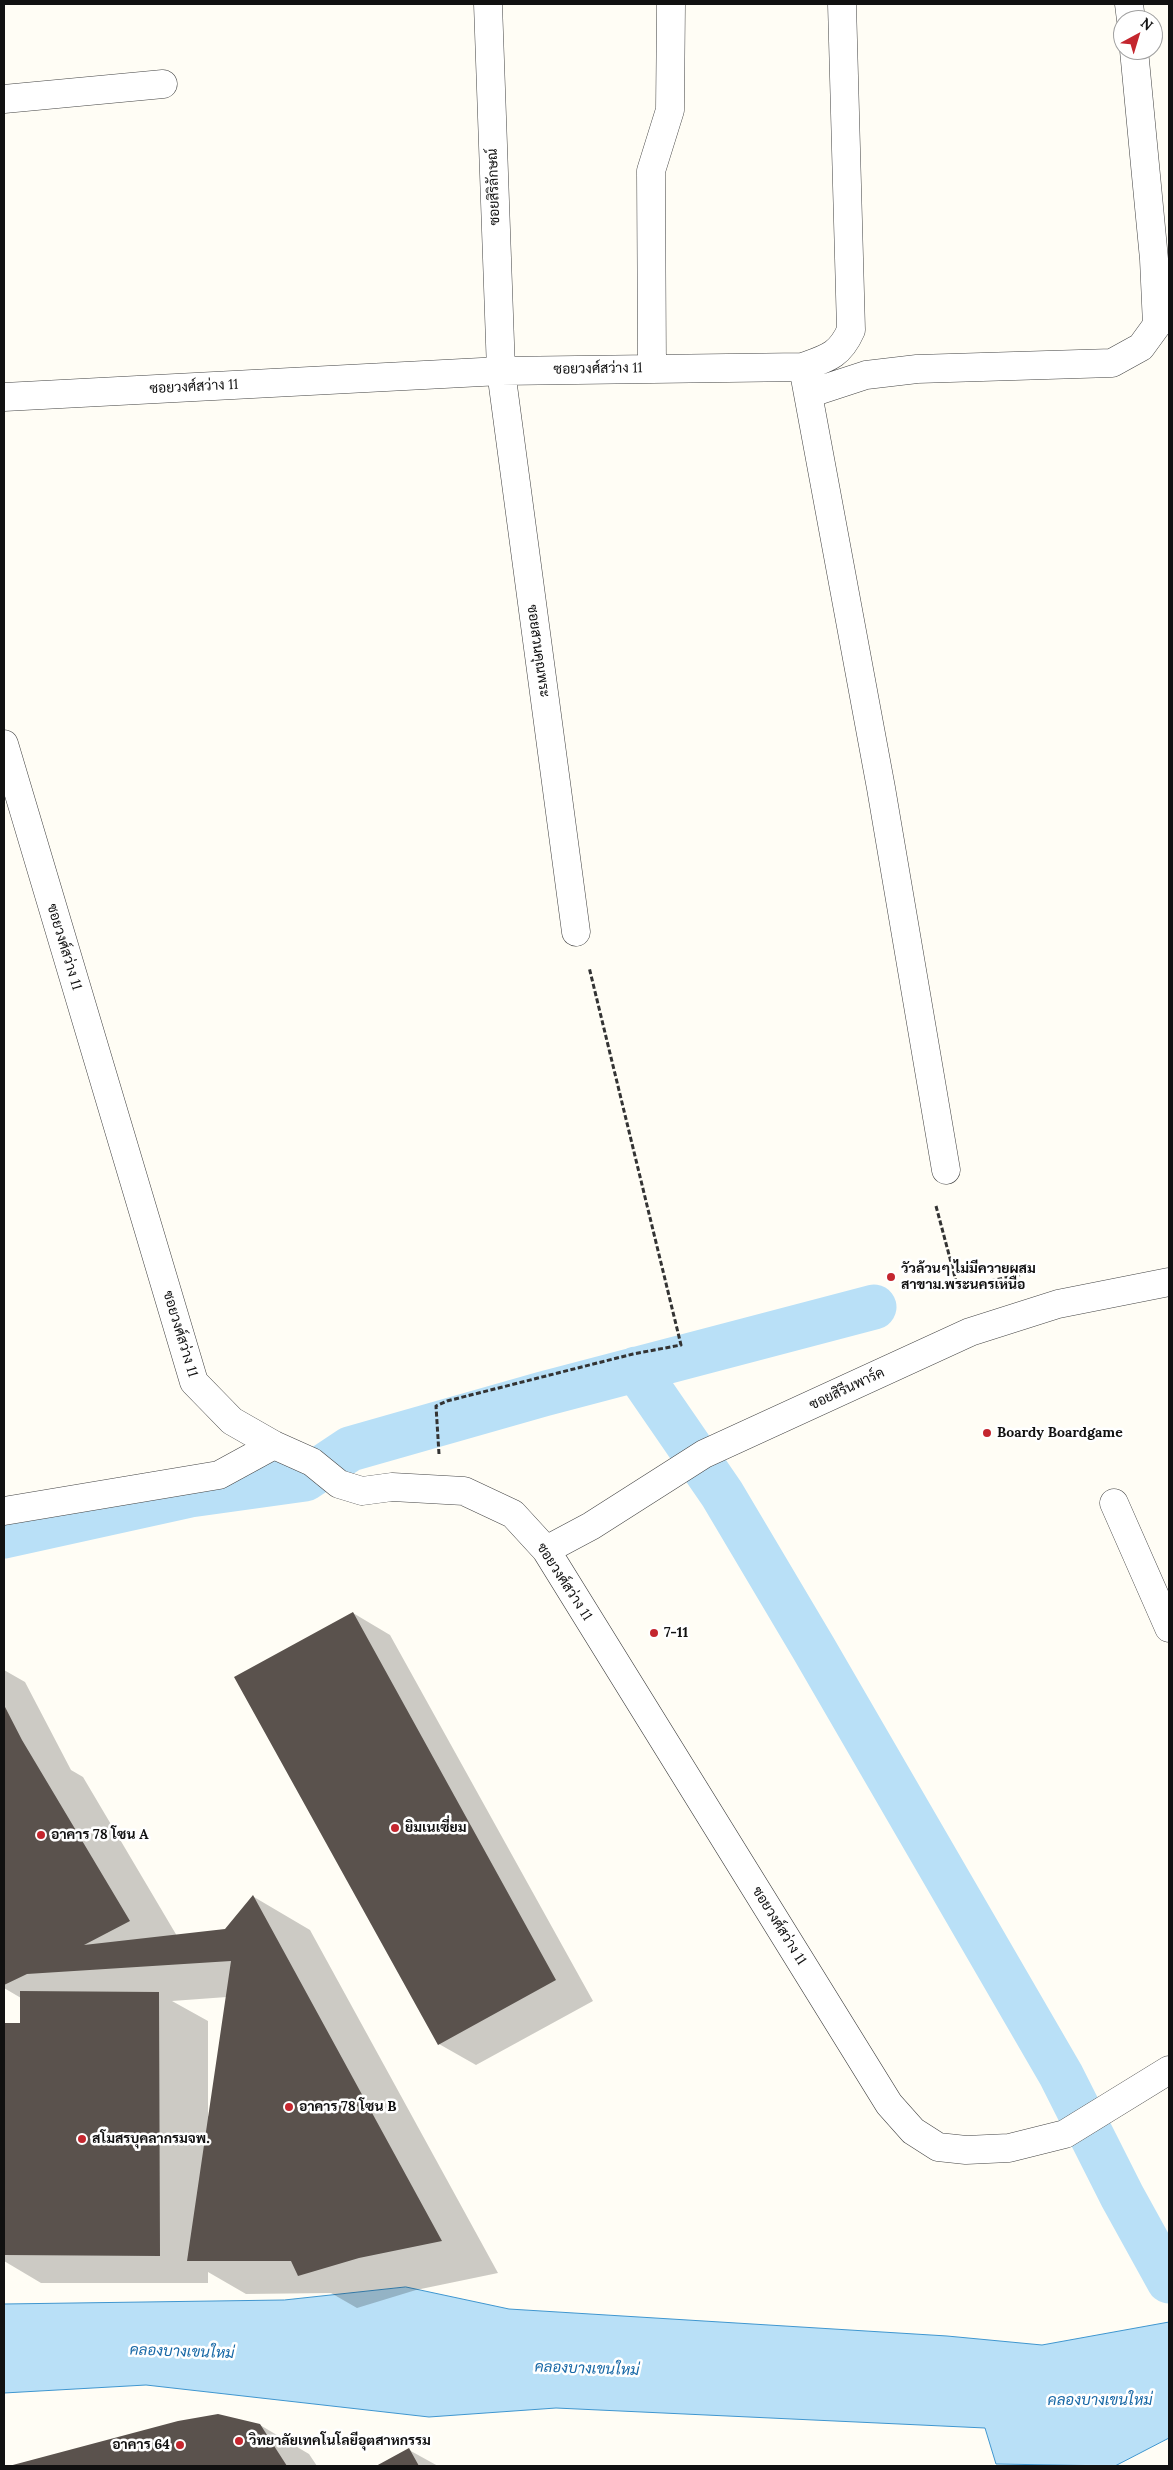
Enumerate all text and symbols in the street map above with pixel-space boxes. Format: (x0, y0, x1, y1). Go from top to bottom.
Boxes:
north arrow (1113, 10, 1163, 60)
text: N (1137, 14, 1157, 35)
street label: ซอยสิริลักษณ์ (484, 148, 504, 226)
street label: ซอยวงศ์สว่าง 11 (553, 360, 643, 378)
street label: ซอยวงศ์สว่าง 11 (149, 376, 239, 398)
street label: ซอยสวนคุณพระ (523, 604, 553, 698)
street label: ซอยวงศ์สว่าง 11 (43, 902, 85, 992)
place label: วัวล้วนๆ ไม่มีควายผสม สาขาม.พระนครเหนือ (901, 1261, 1036, 1294)
marker: วัวล้วนๆ ไม่มีควายผสม สาขาม.พระนครเหนือ (885, 1271, 897, 1283)
street label: ซอยวงศ์สว่าง 11 (159, 1289, 201, 1379)
street label: ซอยสิรีนพาร์ค (807, 1364, 887, 1414)
place label: Boardy Boardgame (997, 1425, 1123, 1441)
marker: Boardy Boardgame (981, 1427, 993, 1439)
street label: ซอยวงศ์สว่าง 11 (533, 1540, 595, 1624)
place label: 7-11 (664, 1625, 688, 1641)
marker: 7-11 (648, 1627, 660, 1639)
place label: ยิมเนเซี่ยม (405, 1820, 467, 1836)
marker: ยิมเนเซี่ยม (389, 1822, 401, 1834)
place label: อาคาร 78 โซน A (51, 1827, 149, 1843)
marker: อาคาร 78 โซน A (35, 1829, 47, 1841)
street label: ซอยวงศ์สว่าง 11 (748, 1884, 810, 1968)
place label: อาคาร 78 โซน B (299, 2099, 396, 2115)
marker: อาคาร 78 โซน B (283, 2101, 295, 2113)
place label: สโมสรบุคลากรมจพ. (92, 2131, 209, 2147)
marker: สโมสรบุคลากรมจพ. (76, 2133, 88, 2145)
water label: คลองบางเขนใหม่ (129, 2341, 235, 2363)
water label: คลองบางเขนใหม่ (534, 2358, 640, 2380)
water label: คลองบางเขนใหม่ (1048, 2392, 1152, 2410)
place label: วิทยาลัยเทคโนโลยีอุตสาหกรรม (249, 2433, 431, 2449)
marker: วิทยาลัยเทคโนโลยีอุตสาหกรรม (233, 2435, 245, 2447)
place label: อาคาร 64 (112, 2437, 170, 2453)
marker: อาคาร 64 (174, 2439, 186, 2451)

